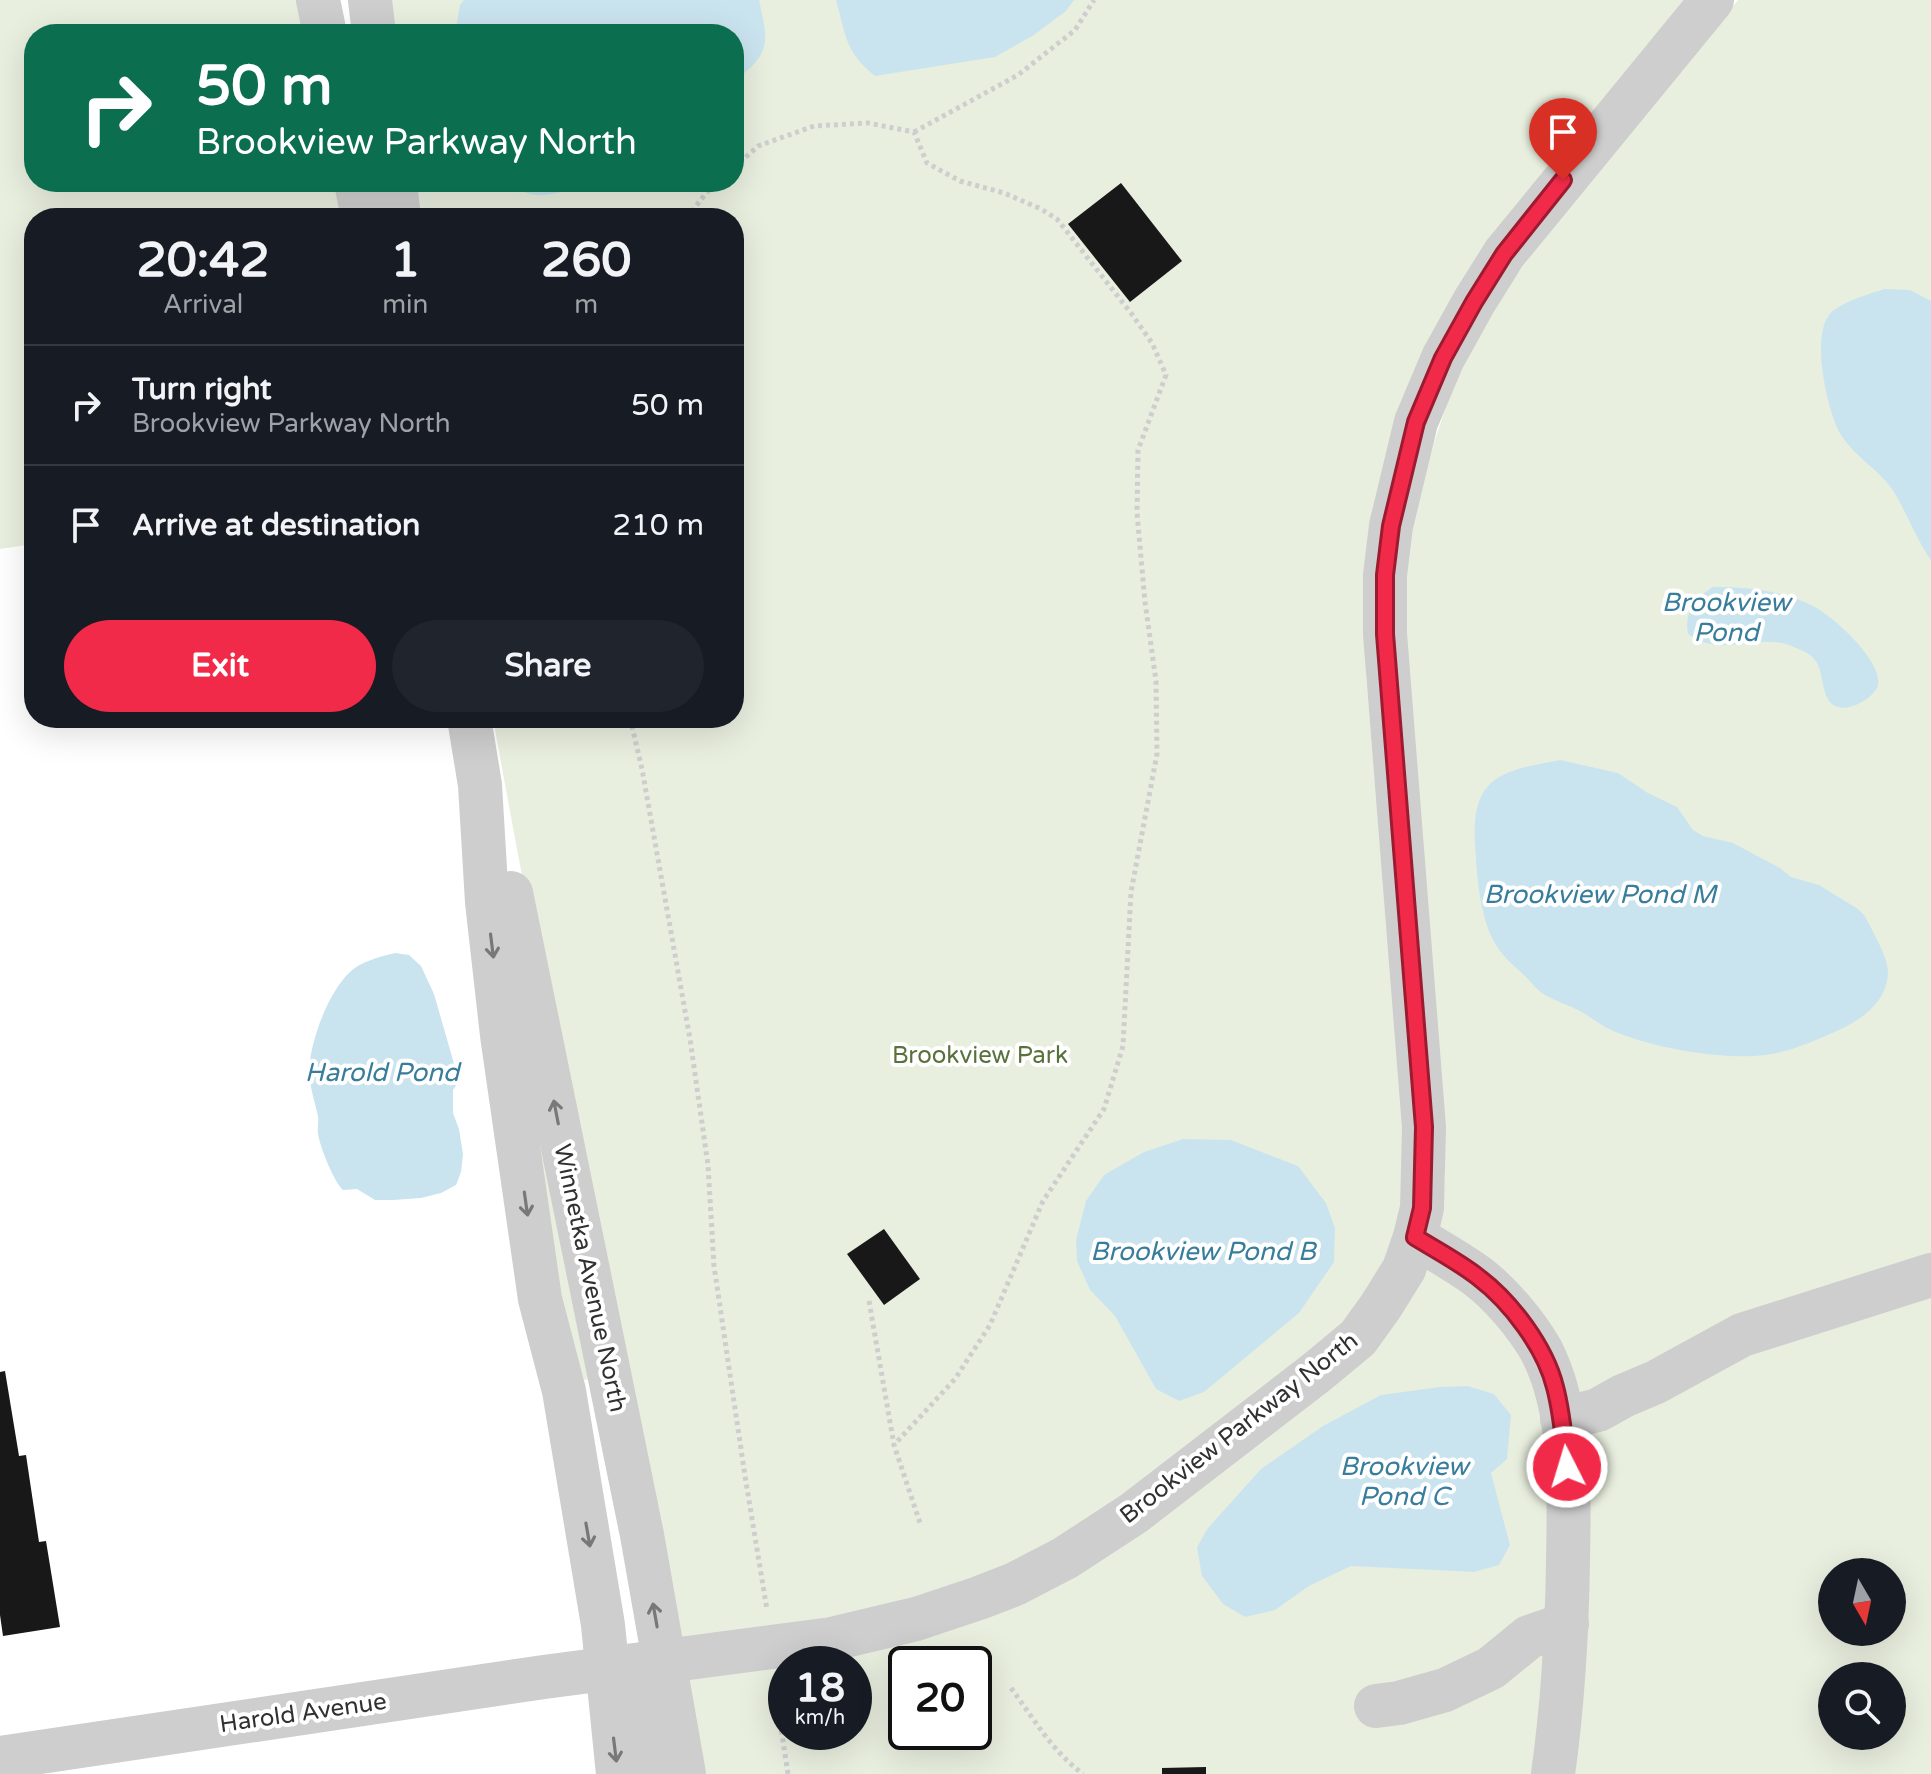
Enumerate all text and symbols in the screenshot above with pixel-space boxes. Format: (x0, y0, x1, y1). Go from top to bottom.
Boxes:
text: 50 m (196, 53, 332, 120)
icon: right (64, 56, 168, 160)
pin (1529, 98, 1597, 180)
icon: arrive (1541, 110, 1585, 154)
text: Brookview Parkway North (196, 121, 637, 164)
text: 20:42 (137, 232, 270, 290)
text: 1 (390, 232, 420, 290)
text: 260 (541, 232, 631, 290)
text: Arrival (163, 289, 243, 320)
text: min (382, 289, 428, 320)
text: m (574, 289, 598, 320)
text: Turn right (132, 371, 272, 408)
icon: right (64, 383, 108, 427)
text: 50 m (631, 387, 704, 424)
text: Brookview Parkway North (132, 408, 451, 439)
icon: arrive (64, 503, 108, 547)
text: Arrive at destination (132, 507, 420, 544)
text: 210 m (612, 507, 704, 544)
water label: Brookview Pond (1662, 587, 1794, 648)
button: Exit (64, 620, 376, 712)
button: Share (392, 620, 704, 712)
water label: Brookview Pond M (1484, 879, 1718, 910)
one-way arrow (484, 932, 499, 959)
park label: Brookview Park (892, 1041, 1068, 1070)
water label: Harold Pond (305, 1057, 462, 1088)
one-way arrow (548, 1100, 563, 1126)
street label: Winnetka Avenue North (547, 1141, 633, 1415)
one-way arrow (519, 1191, 534, 1216)
water label: Brookview Pond B (1090, 1236, 1318, 1267)
street label: Brookview Parkway North (1114, 1326, 1364, 1530)
position arrow (1525, 1425, 1609, 1509)
water label: Brookview Pond C (1340, 1451, 1472, 1512)
one-way arrow (581, 1522, 596, 1547)
north arrow (1818, 1558, 1906, 1646)
map controls (1818, 1558, 1906, 1750)
one-way arrow (647, 1602, 662, 1628)
speed limit sign: 20 (888, 1646, 992, 1750)
button: search (1818, 1662, 1906, 1750)
text: 18 (795, 1664, 845, 1712)
street label: Harold Avenue (218, 1687, 388, 1739)
text: km/h (795, 1706, 845, 1730)
one-way arrow (608, 1736, 623, 1762)

